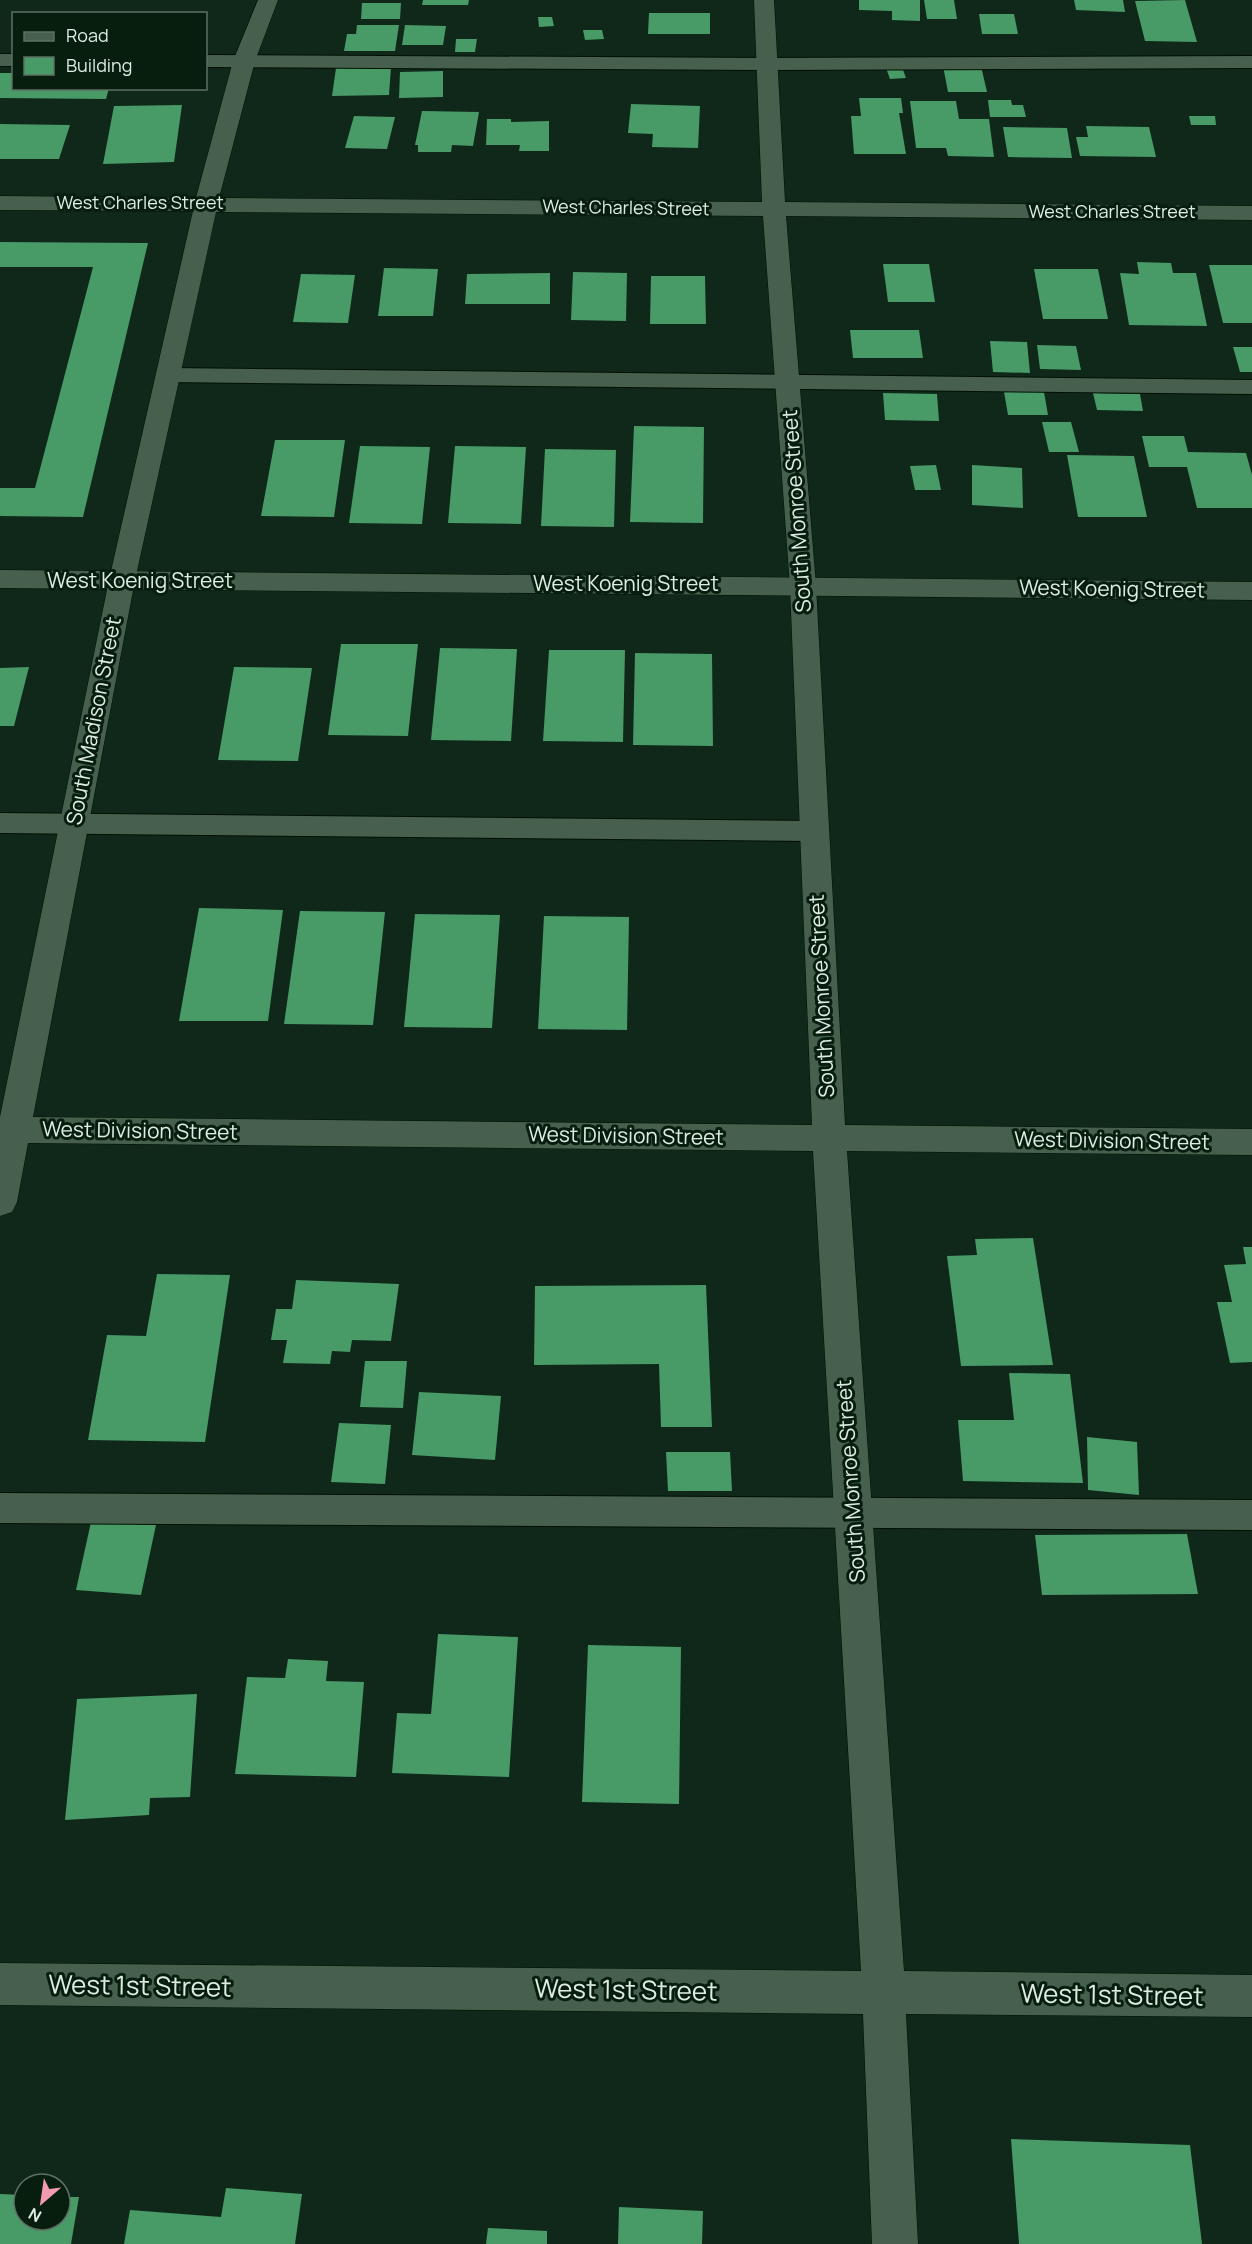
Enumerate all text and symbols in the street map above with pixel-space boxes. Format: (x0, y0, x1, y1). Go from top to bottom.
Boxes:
legend (12, 12, 207, 90)
text: Road (66, 23, 109, 47)
text: Building (66, 53, 132, 77)
street label: West Charles Street (56, 190, 224, 214)
street label: West Charles Street (542, 194, 710, 220)
street label: West Charles Street (1028, 199, 1196, 223)
street label: South Monroe Street (775, 409, 817, 614)
street label: West Koenig Street (47, 566, 233, 594)
street label: West Koenig Street (533, 569, 719, 597)
street label: West Koenig Street (1019, 572, 1205, 604)
street label: South Madison Street (59, 614, 127, 827)
street label: South Monroe Street (802, 894, 840, 1098)
street label: West Division Street (42, 1114, 238, 1146)
street label: West Division Street (528, 1119, 724, 1151)
street label: West Division Street (1014, 1124, 1210, 1156)
street label: South Monroe Street (829, 1379, 871, 1584)
street label: West 1st Street (48, 1965, 232, 2005)
street label: West 1st Street (534, 1969, 718, 2009)
street label: West 1st Street (1020, 1974, 1204, 2014)
north arrow (12, 2172, 72, 2232)
text: N (24, 2203, 45, 2228)

